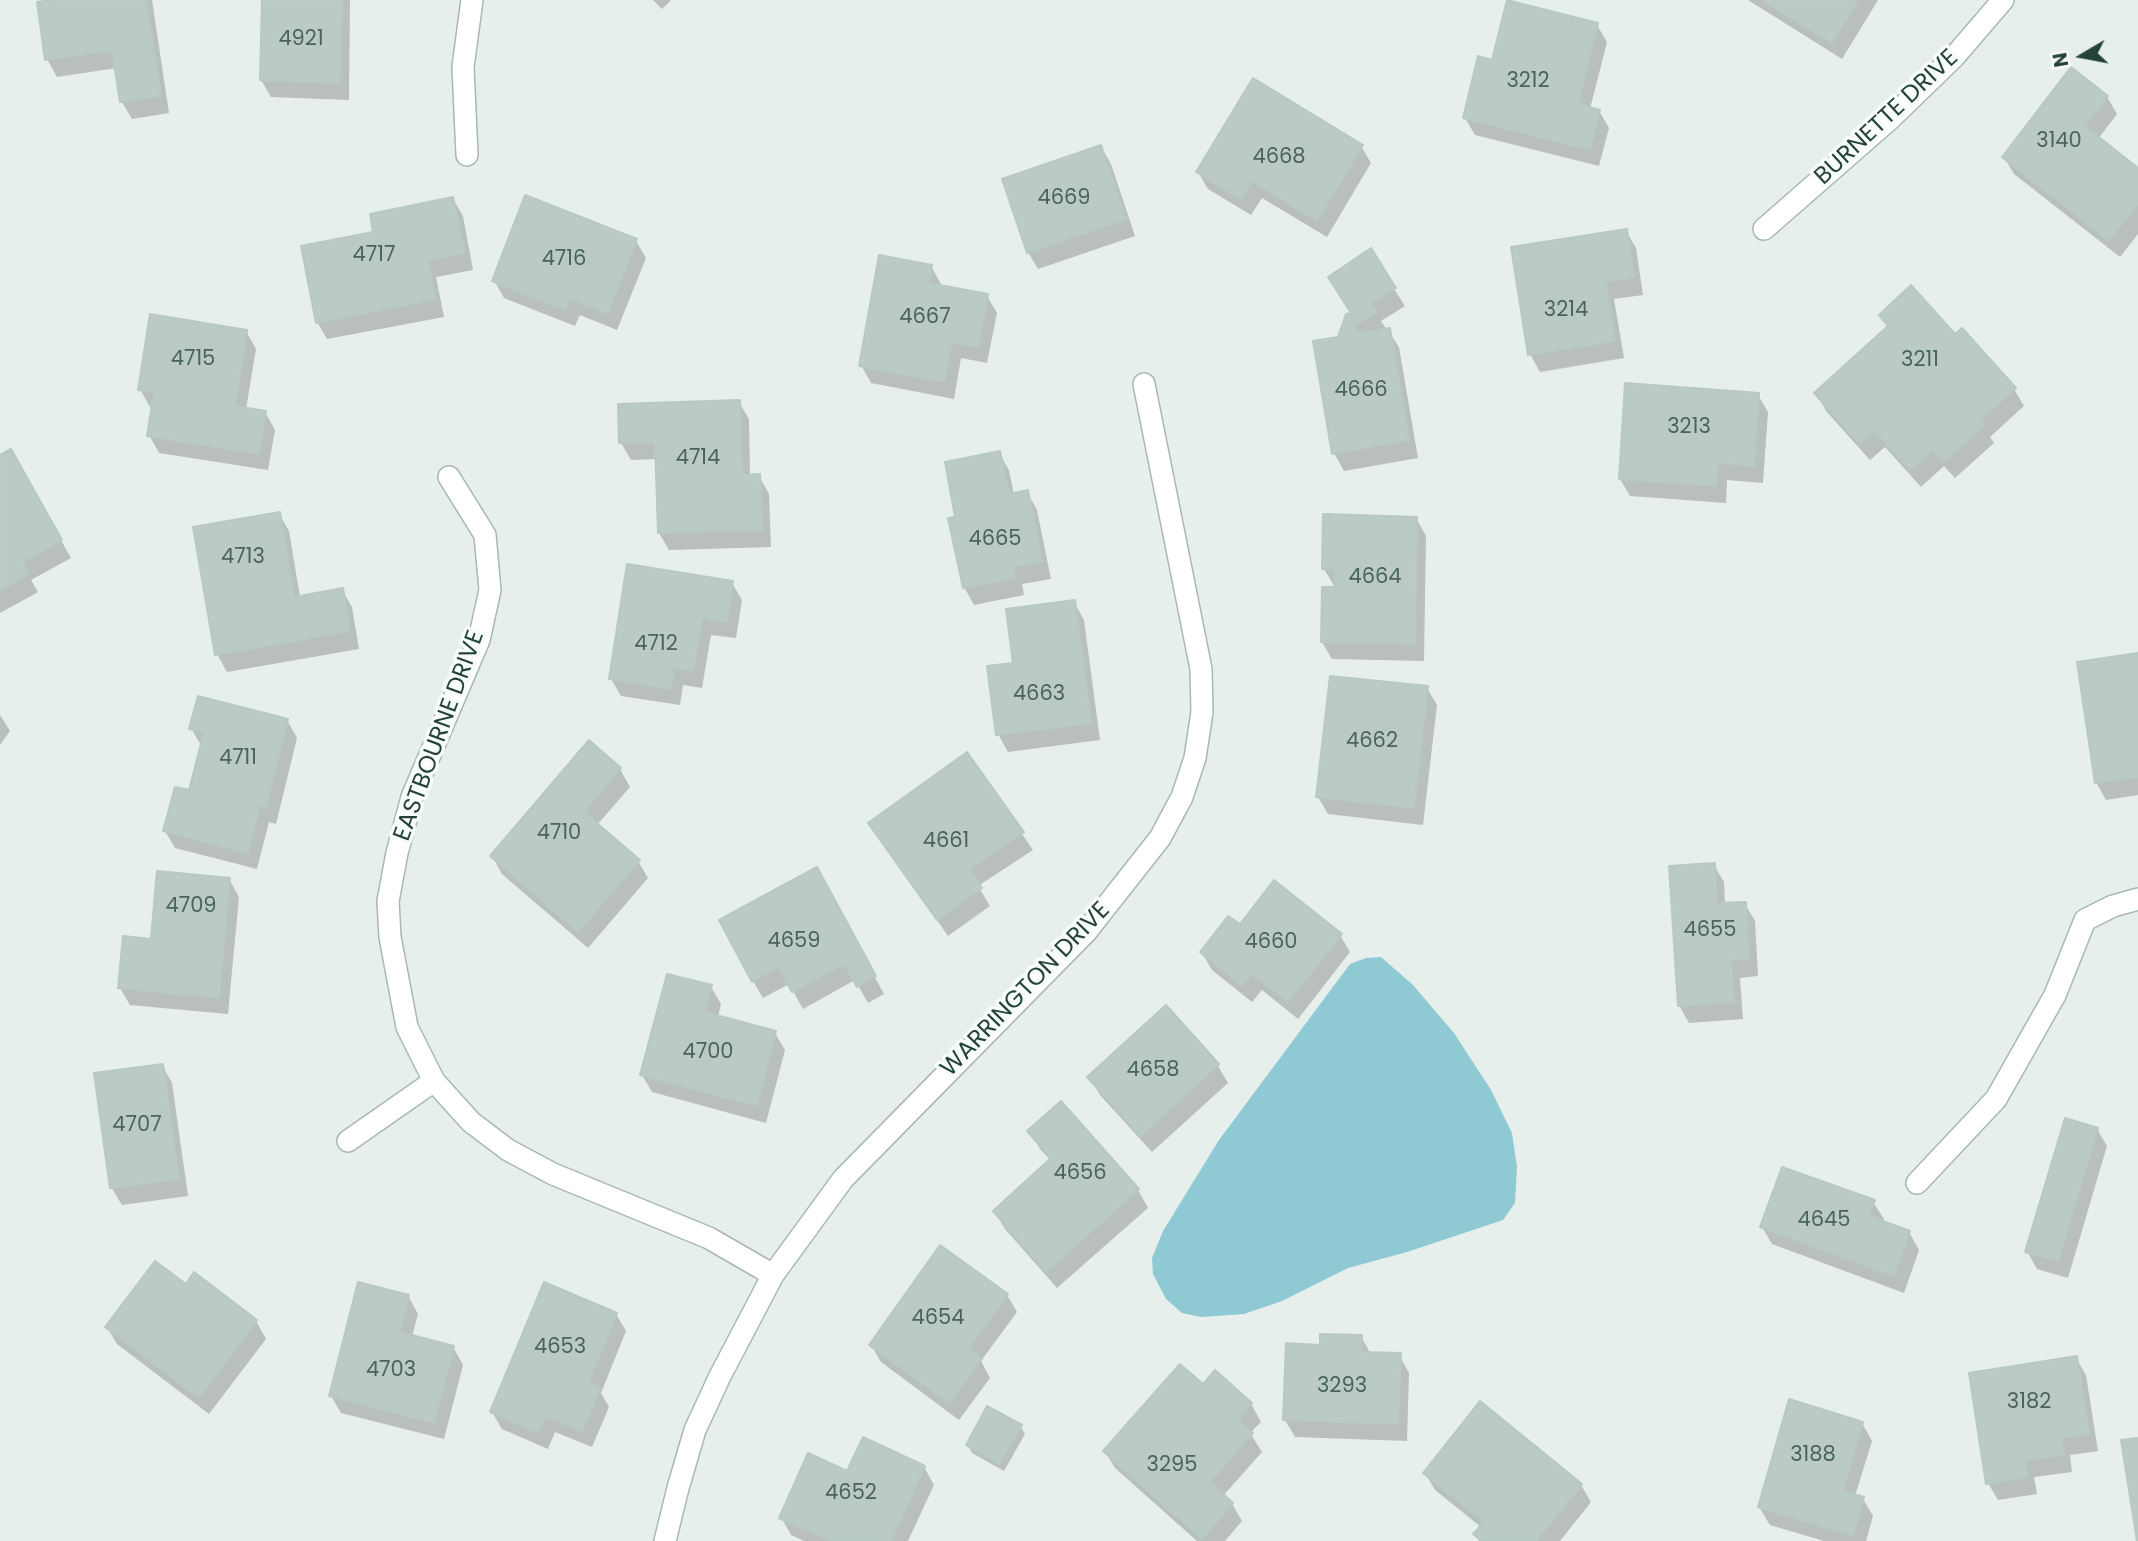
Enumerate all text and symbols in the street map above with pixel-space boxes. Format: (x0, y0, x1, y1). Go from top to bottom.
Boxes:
north arrow (2047, 21, 2117, 91)
house number: 4921 (278, 27, 324, 53)
street label: BURNETTE DRIVE (1809, 44, 1965, 192)
text: N (2046, 50, 2075, 69)
house number: 3212 (1506, 69, 1550, 95)
house number: 3140 (2036, 129, 2082, 155)
house number: 4668 (1252, 145, 1306, 171)
house number: 4669 (1037, 186, 1091, 212)
house number: 4717 (353, 243, 395, 269)
house number: 4716 (542, 247, 586, 273)
house number: 3214 (1544, 298, 1588, 324)
house number: 4667 (899, 305, 951, 331)
house number: 4715 (171, 347, 215, 373)
house number: 3211 (1901, 348, 1939, 374)
house number: 4666 (1334, 378, 1388, 404)
house number: 3213 (1667, 415, 1711, 441)
house number: 4714 (676, 446, 720, 472)
house number: 4665 (968, 527, 1022, 553)
house number: 4713 (221, 545, 265, 571)
house number: 4664 (1348, 565, 1402, 591)
street label: EASTBOURNE DRIVE (389, 627, 491, 845)
house number: 4712 (634, 632, 678, 658)
house number: 4663 (1013, 682, 1065, 708)
house number: 4662 (1346, 729, 1398, 755)
house number: 4711 (219, 746, 257, 772)
house number: 4710 (537, 821, 581, 847)
house number: 4661 (923, 829, 969, 855)
house number: 4709 (165, 894, 217, 920)
street label: WARRINGTON DRIVE (935, 897, 1117, 1083)
house number: 4655 (1684, 918, 1736, 944)
house number: 4659 (768, 929, 820, 955)
house number: 4660 (1244, 930, 1298, 956)
house number: 4700 (682, 1040, 734, 1066)
house number: 4658 (1127, 1058, 1179, 1084)
house number: 4707 (112, 1113, 162, 1139)
house number: 4656 (1053, 1161, 1107, 1187)
house number: 4645 (1798, 1208, 1850, 1234)
house number: 4654 (912, 1306, 964, 1332)
house number: 4653 (534, 1335, 586, 1361)
house number: 4703 (366, 1358, 416, 1384)
house number: 3293 (1317, 1374, 1367, 1400)
house number: 3182 (2007, 1390, 2051, 1416)
house number: 3188 (1790, 1443, 1836, 1469)
house number: 3295 (1147, 1453, 1197, 1479)
house number: 4652 (825, 1481, 877, 1507)

